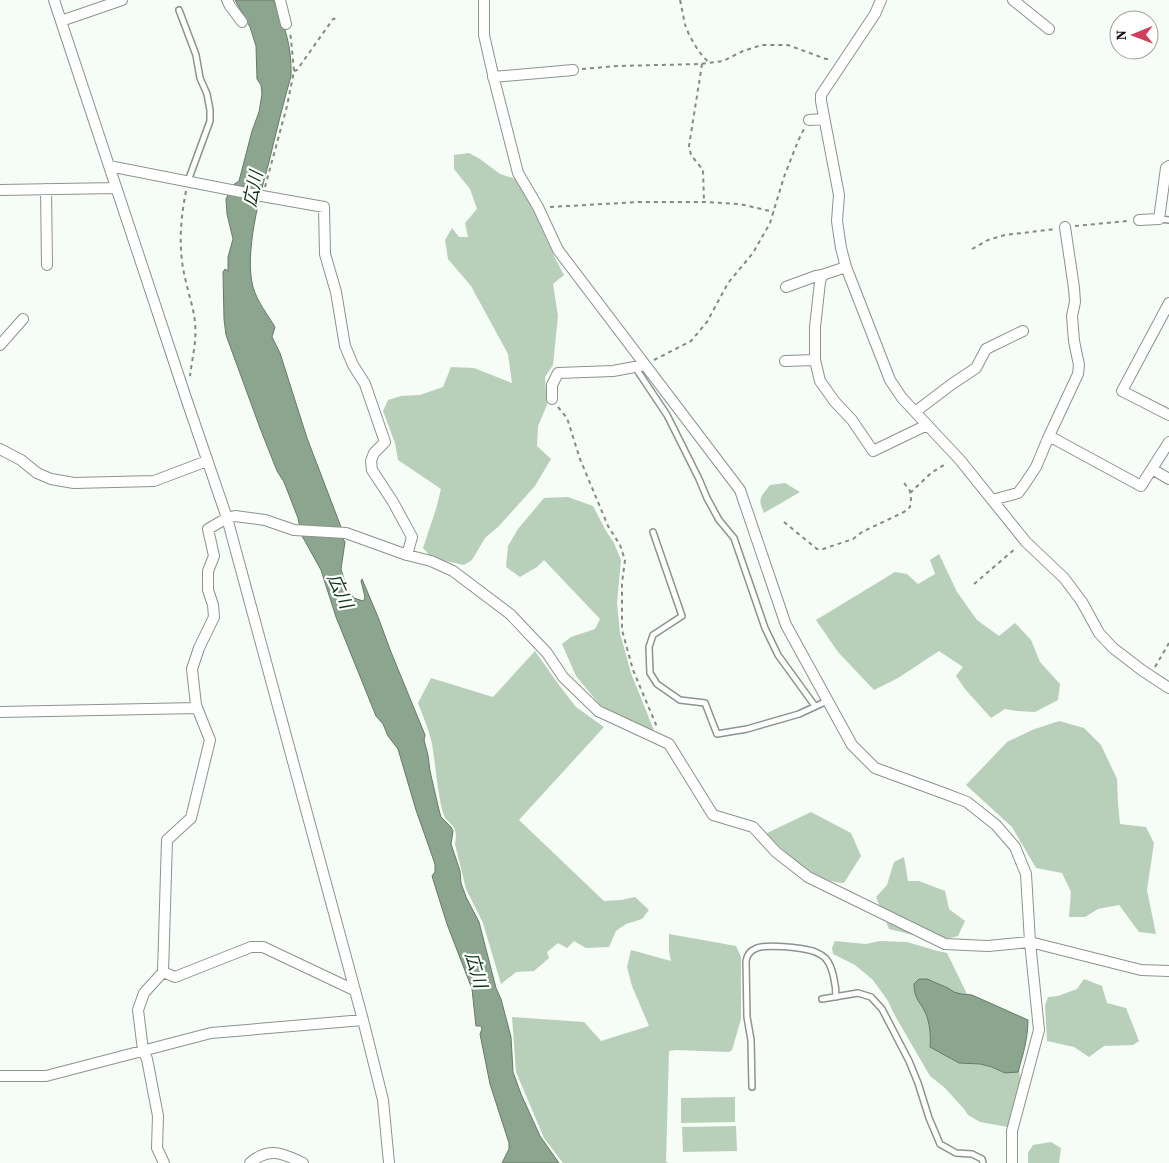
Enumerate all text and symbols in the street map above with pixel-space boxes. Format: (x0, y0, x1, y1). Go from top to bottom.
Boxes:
north arrow (1109, 10, 1159, 60)
text: N (1111, 30, 1131, 41)
water label: 広川 (237, 167, 269, 209)
water label: 広川 (322, 569, 360, 614)
water label: 広川 (460, 949, 494, 993)

